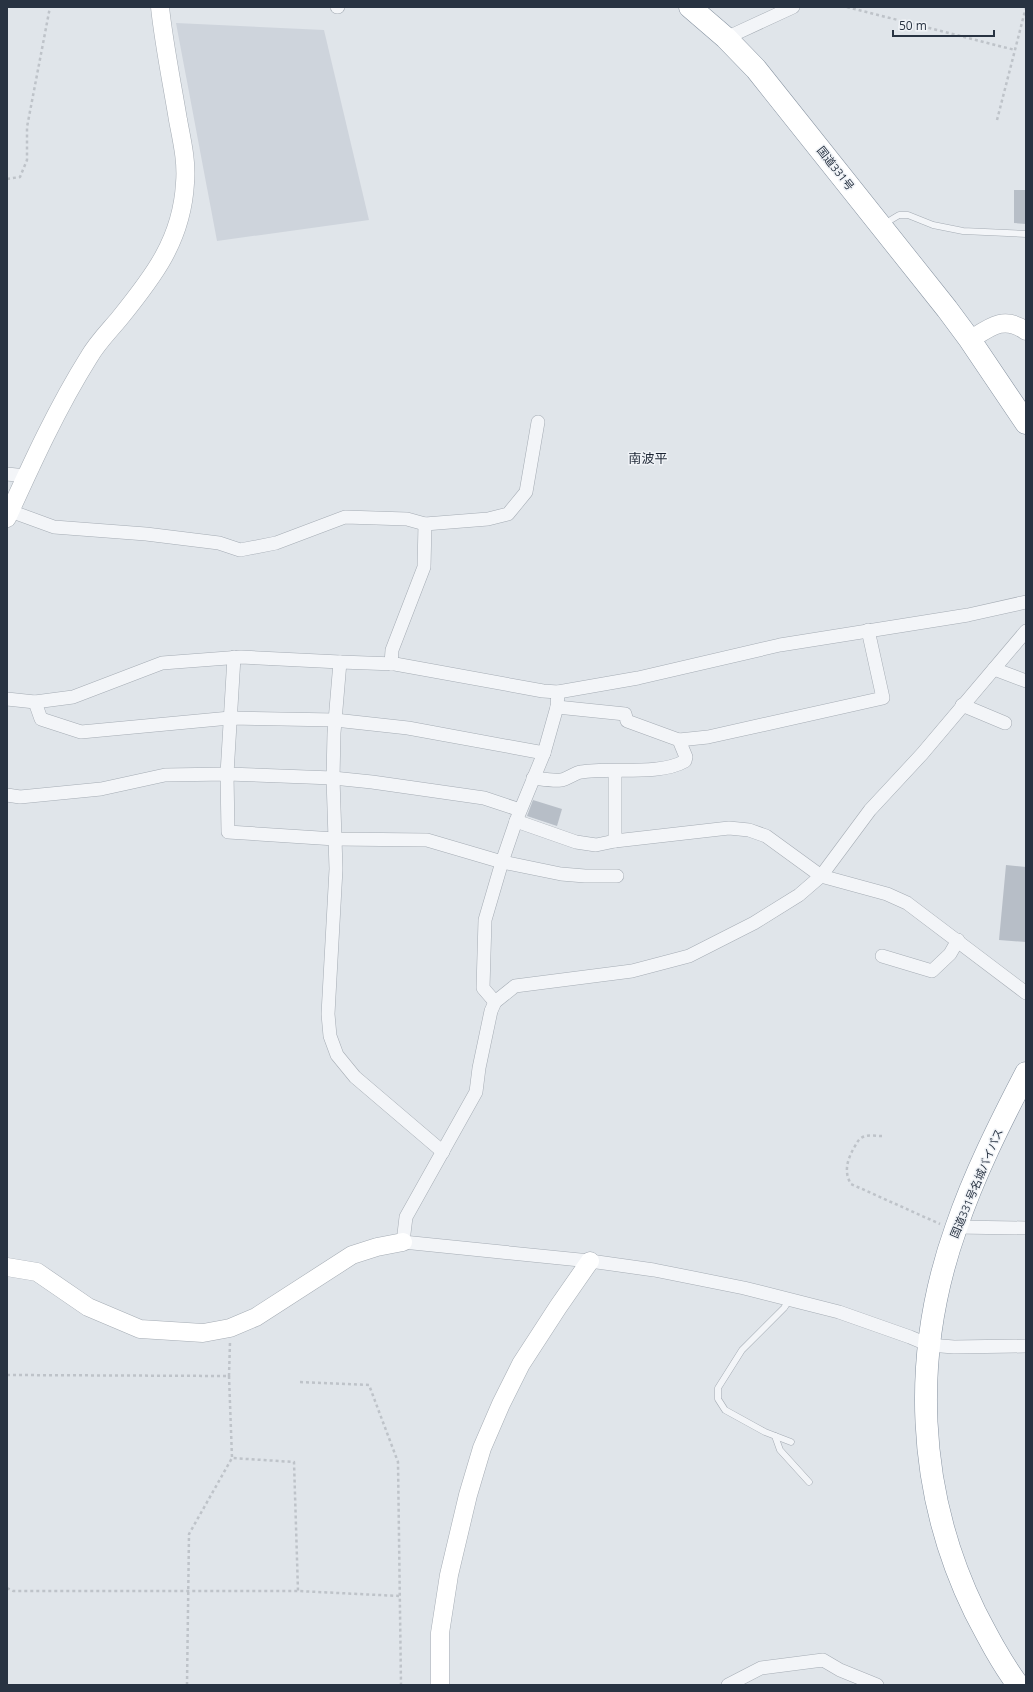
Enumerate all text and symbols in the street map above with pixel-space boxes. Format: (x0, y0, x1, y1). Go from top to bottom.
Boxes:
scale bar (893, 12, 994, 38)
text: 50 m (899, 17, 927, 34)
street label: 国道331号 (814, 143, 858, 193)
district label: 南波平 (628, 449, 668, 467)
street label: 国道331号名城バイパス (946, 1126, 1006, 1240)

